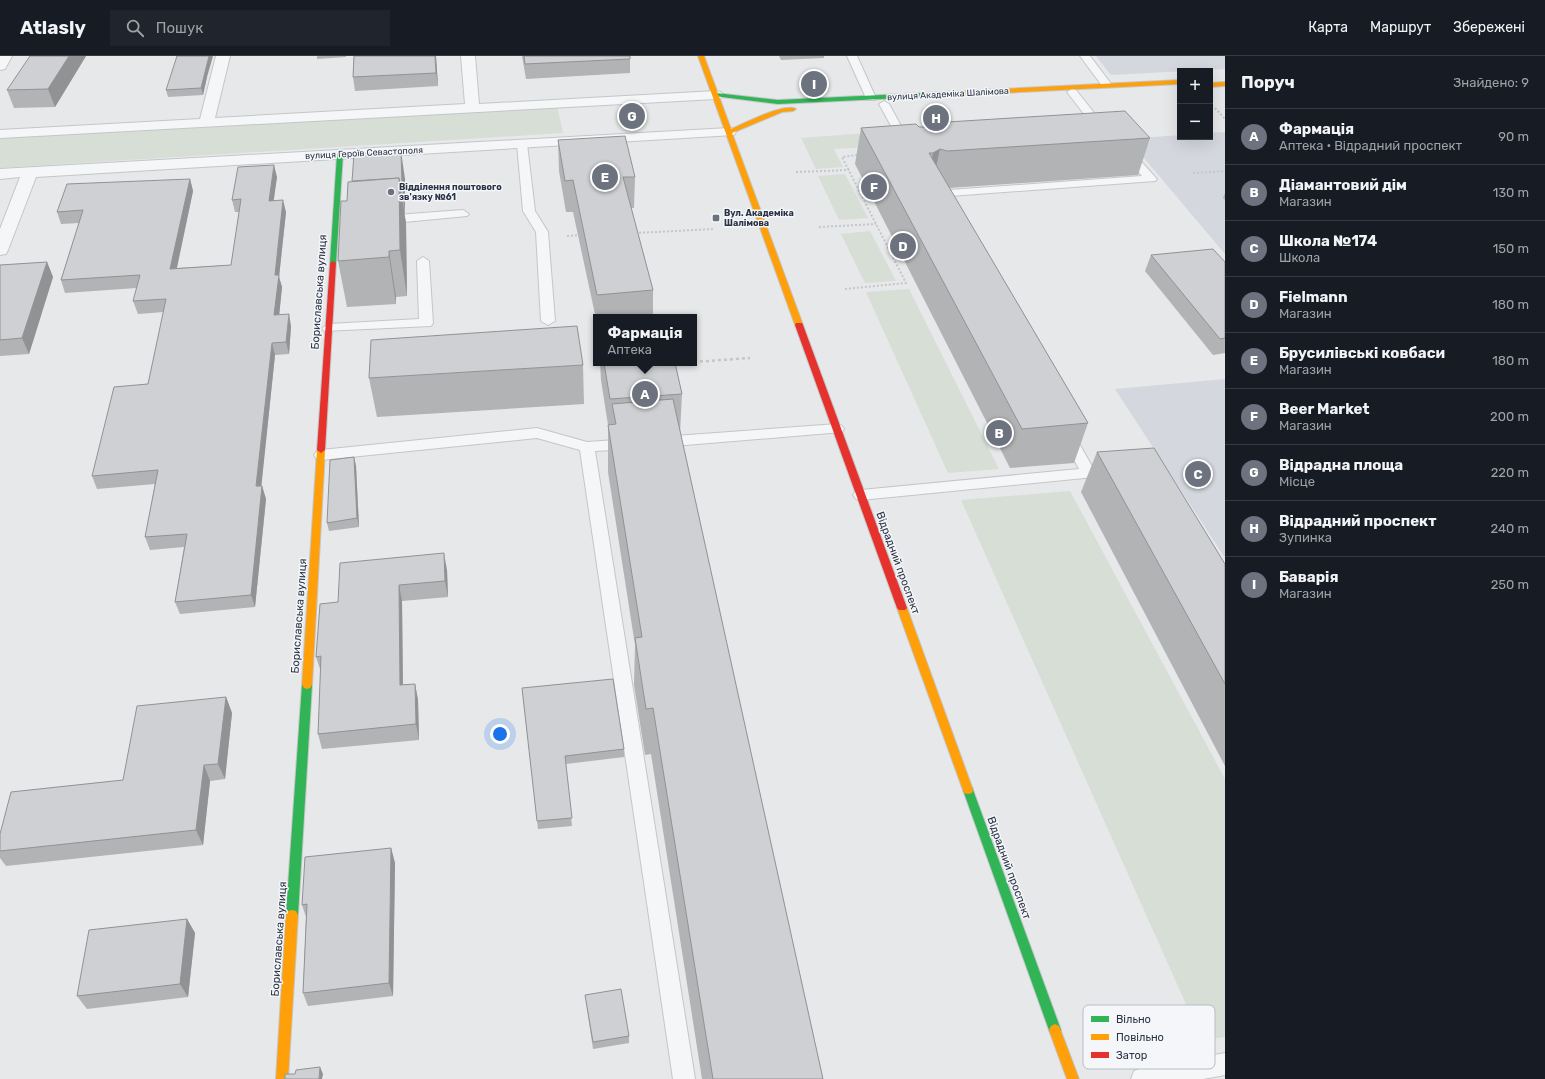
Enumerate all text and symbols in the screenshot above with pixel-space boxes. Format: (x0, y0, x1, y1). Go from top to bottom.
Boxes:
search box (110, 10, 390, 46)
text: Atlasly (20, 16, 86, 39)
icon: search (124, 17, 146, 39)
text: Пошук (156, 19, 203, 37)
text: Карта (1308, 19, 1348, 36)
text: Маршрут (1370, 19, 1431, 36)
text: Збережені (1453, 19, 1525, 36)
map controls (1177, 68, 1213, 140)
button: + (1177, 68, 1213, 104)
pin: I (801, 69, 827, 99)
text: Поруч (1241, 72, 1295, 92)
text: Знайдено: 9 (1453, 75, 1529, 90)
street label: вулиця Академіка Шалімова (887, 86, 1009, 102)
pin: G (619, 101, 645, 131)
pin: H (923, 103, 949, 133)
button: − (1177, 104, 1213, 140)
text: Фармація (1279, 120, 1354, 138)
text: A (1249, 129, 1259, 144)
text: 90 m (1498, 129, 1529, 144)
text: Аптека · Відрадний проспект (1279, 138, 1462, 153)
street label: вулиця Героїв Севастополя (305, 145, 423, 161)
pin: E (592, 162, 618, 192)
pin: F (861, 172, 887, 202)
text: Діамантовий дім (1279, 176, 1407, 194)
place label: Відділення поштового зв'язку №61 (399, 182, 502, 202)
text: B (1249, 185, 1259, 200)
text: 130 m (1493, 185, 1529, 200)
marker: Відділення поштового зв'язку №61 (386, 187, 396, 197)
text: Магазин (1279, 194, 1332, 209)
place label: Вул. Академіка Шалімова (724, 208, 794, 228)
marker: Вул. Академіка Шалімова (711, 213, 721, 223)
pin: D (890, 231, 916, 261)
text: Школа №174 (1279, 232, 1377, 250)
street label: Бориславська вулиця (308, 234, 330, 350)
text: C (1249, 241, 1259, 256)
text: 150 m (1493, 241, 1529, 256)
text: Школа (1279, 250, 1320, 265)
text: Fielmann (1279, 288, 1348, 306)
text: D (1249, 297, 1259, 312)
text: 180 m (1492, 297, 1529, 312)
text: Магазин (1279, 306, 1332, 321)
popup (593, 314, 697, 366)
text: Фармація (607, 324, 683, 342)
text: Аптека (607, 342, 652, 357)
text: Брусилівські ковбаси (1279, 344, 1445, 362)
text: E (1250, 353, 1258, 368)
text: 180 m (1492, 353, 1529, 368)
text: Магазин (1279, 362, 1332, 377)
pin: A (632, 379, 658, 409)
text: Beer Market (1279, 400, 1370, 418)
text: F (1250, 409, 1258, 424)
text: 200 m (1490, 409, 1529, 424)
pin: B (986, 418, 1012, 448)
text: Магазин (1279, 418, 1332, 433)
text: Відрадна площа (1279, 456, 1403, 474)
pin: C (1185, 459, 1211, 489)
text: G (1249, 465, 1259, 480)
text: 220 m (1491, 465, 1529, 480)
text: Місце (1279, 474, 1315, 489)
street label: Відрадний проспект (873, 510, 923, 616)
text: Відрадний проспект (1279, 512, 1436, 530)
text: H (1249, 521, 1259, 536)
text: 240 m (1490, 521, 1529, 536)
text: Зупинка (1279, 530, 1332, 545)
street label: Бориславська вулиця (288, 558, 310, 674)
text: Баварія (1279, 568, 1338, 586)
text: I (1252, 577, 1256, 592)
text: 250 m (1491, 577, 1529, 592)
text: Магазин (1279, 586, 1332, 601)
your location (490, 724, 510, 744)
street label: Відрадний проспект (984, 815, 1034, 921)
street label: Бориславська вулиця (268, 881, 290, 997)
legend (1083, 1005, 1215, 1069)
text: Вільно (1116, 1013, 1151, 1026)
text: Повільно (1116, 1031, 1164, 1044)
text: Затор (1116, 1049, 1147, 1062)

